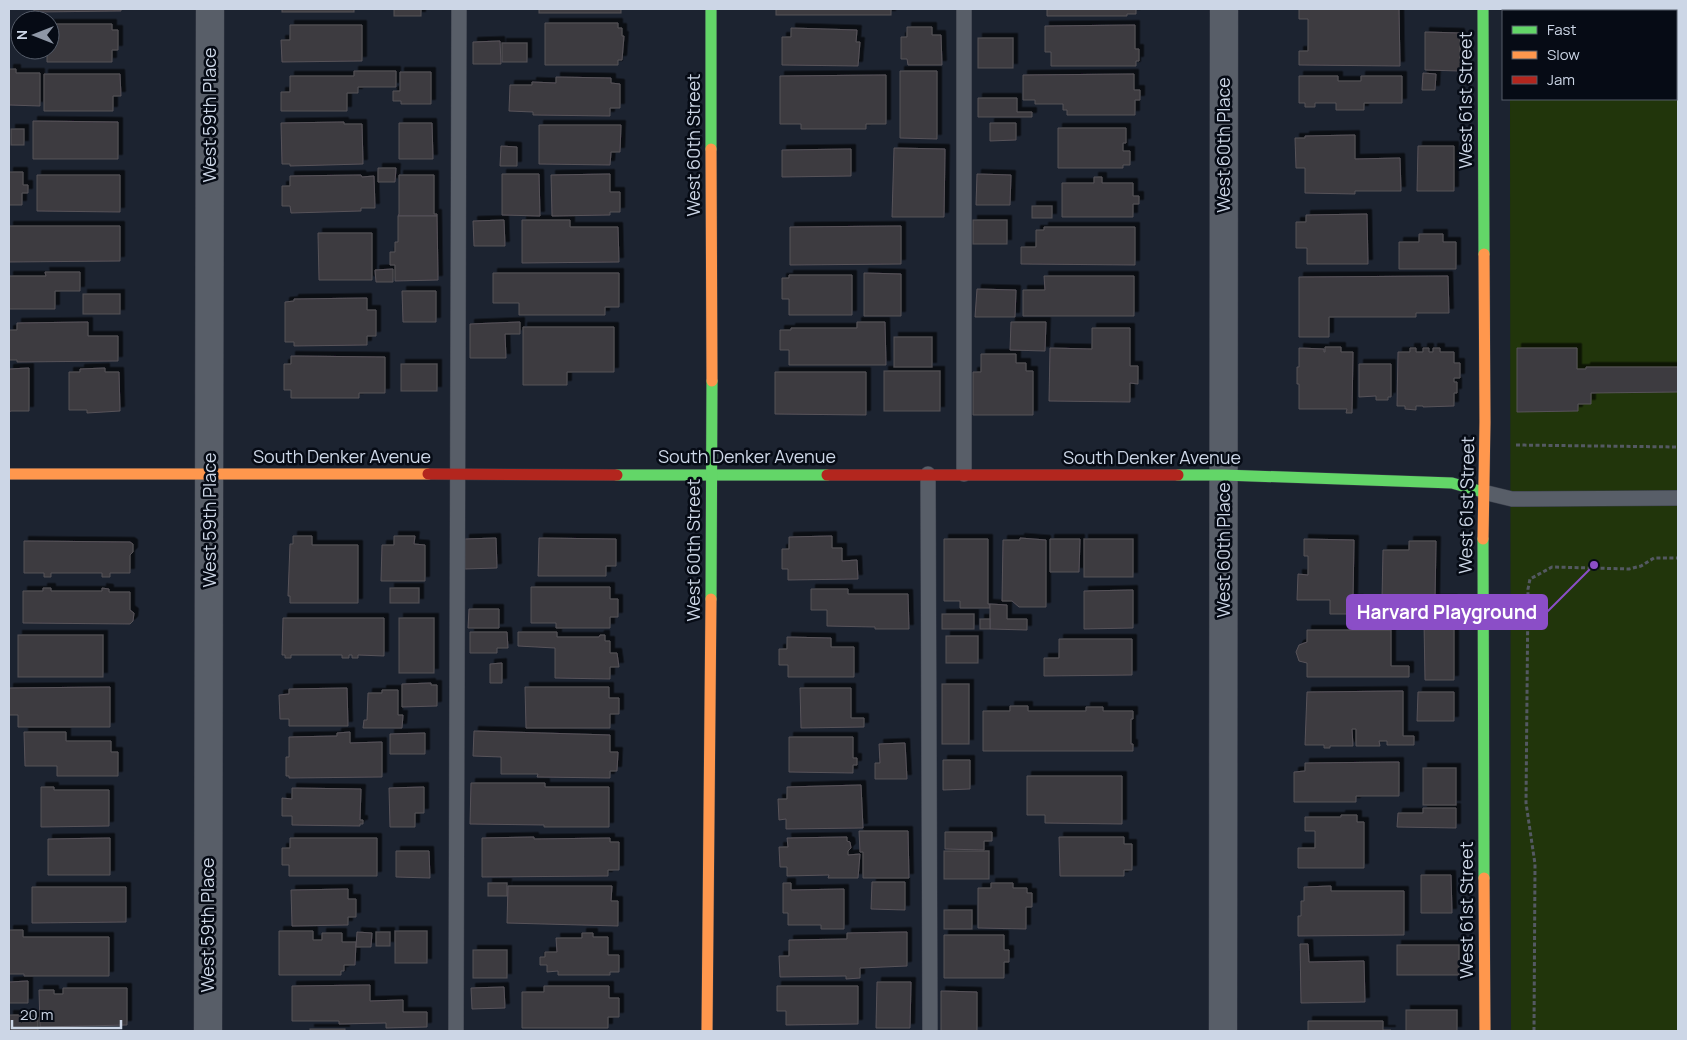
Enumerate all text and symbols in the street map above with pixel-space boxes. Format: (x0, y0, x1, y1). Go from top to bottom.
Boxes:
north arrow (10, 10, 60, 60)
legend (1502, 10, 1677, 100)
text: Fast (1547, 19, 1576, 40)
text: N (12, 30, 31, 40)
street label: West 61st Street (1453, 31, 1477, 169)
text: Slow (1547, 44, 1580, 65)
street label: West 59th Place (197, 48, 221, 182)
text: Jam (1547, 69, 1575, 90)
street label: West 60th Street (681, 73, 705, 217)
street label: West 60th Place (1211, 77, 1235, 213)
street label: West 61st Street (1453, 436, 1479, 574)
street label: South Denker Avenue (253, 444, 431, 468)
street label: South Denker Avenue (658, 444, 836, 468)
street label: South Denker Avenue (1063, 445, 1241, 469)
street label: West 59th Place (197, 453, 221, 587)
street label: West 60th Street (681, 478, 705, 622)
street label: West 60th Place (1211, 482, 1235, 618)
callout: Harvard Playground (1347, 595, 1547, 629)
text: Harvard Playground (1357, 599, 1537, 625)
street label: West 61st Street (1454, 841, 1478, 979)
street label: West 59th Place (195, 858, 219, 992)
scale bar (12, 998, 121, 1030)
text: 20 m (20, 1004, 53, 1025)

